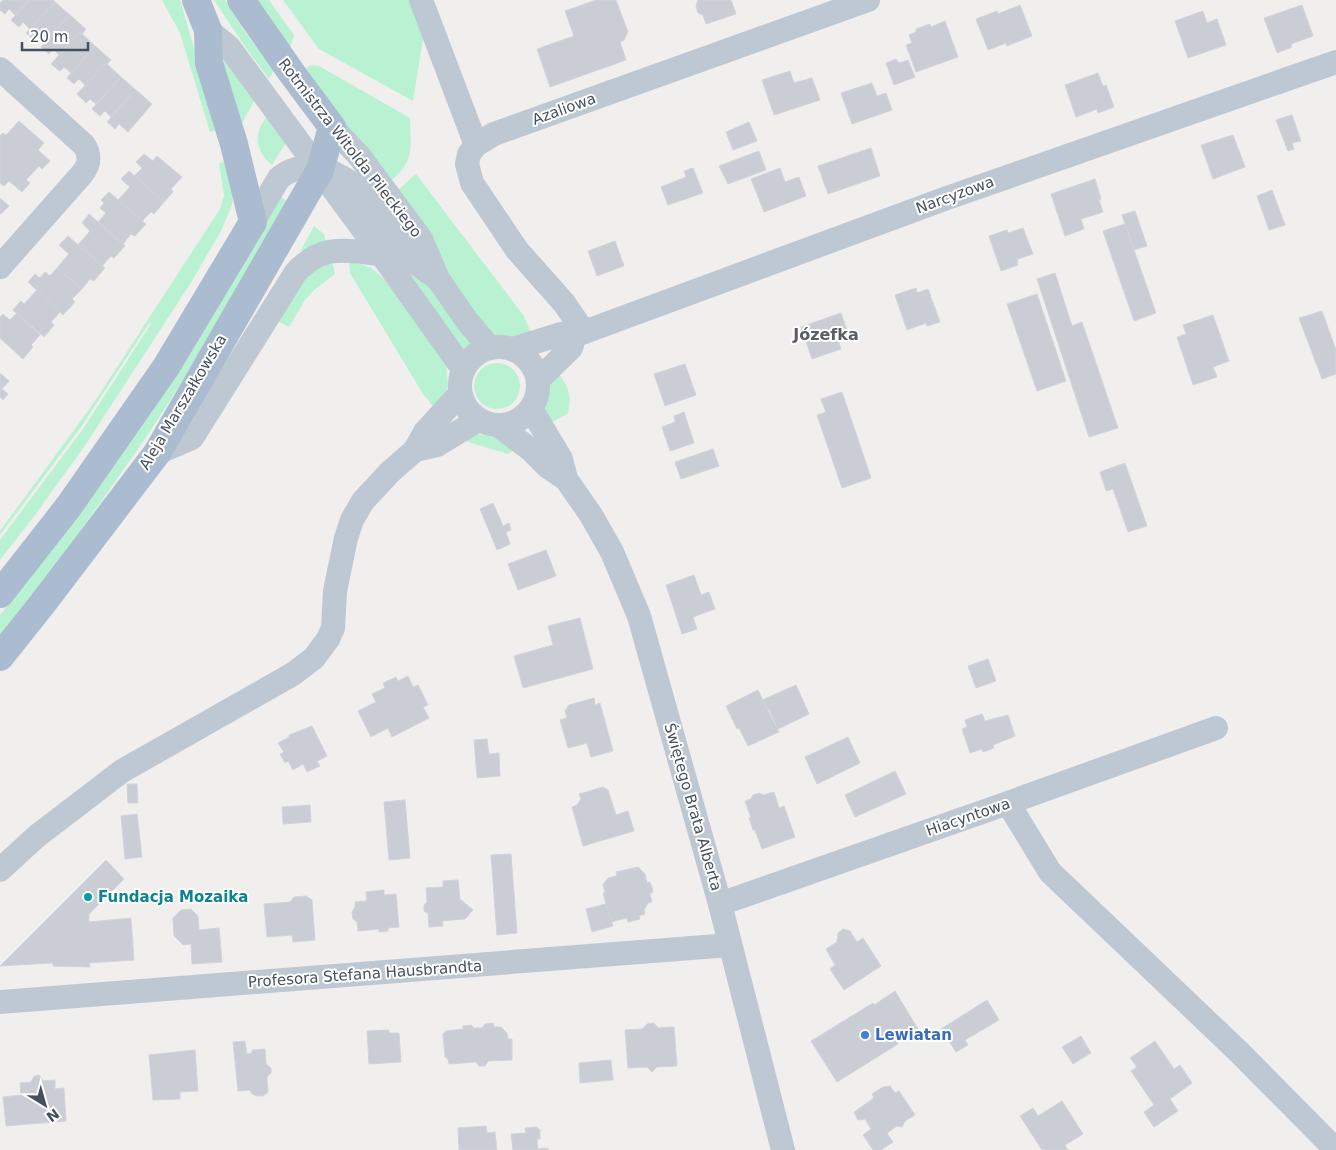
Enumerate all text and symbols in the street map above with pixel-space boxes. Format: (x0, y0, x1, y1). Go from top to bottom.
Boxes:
scale bar (22, 20, 89, 52)
text: 20 m (30, 28, 68, 46)
street label: Rotmistrza Witolda Pileckiego (275, 55, 425, 241)
street label: Azaliowa (530, 89, 598, 129)
street label: Narcyzowa (913, 173, 997, 217)
district label: Józefka (792, 325, 859, 344)
street label: Aleja Marszałkowska (136, 331, 230, 473)
street label: Świętego Brata Alberta (660, 721, 727, 893)
street label: Hiacyntowa (924, 794, 1012, 840)
place label: Fundacja Mozaika (98, 888, 248, 906)
marker: Fundacja Mozaika (82, 891, 94, 903)
street label: Profesora Stefana Hausbrandta (247, 957, 483, 991)
place label: Lewiatan (875, 1026, 952, 1044)
marker: Lewiatan (859, 1029, 871, 1041)
north arrow (20, 1080, 70, 1130)
text: N (43, 1105, 62, 1125)

